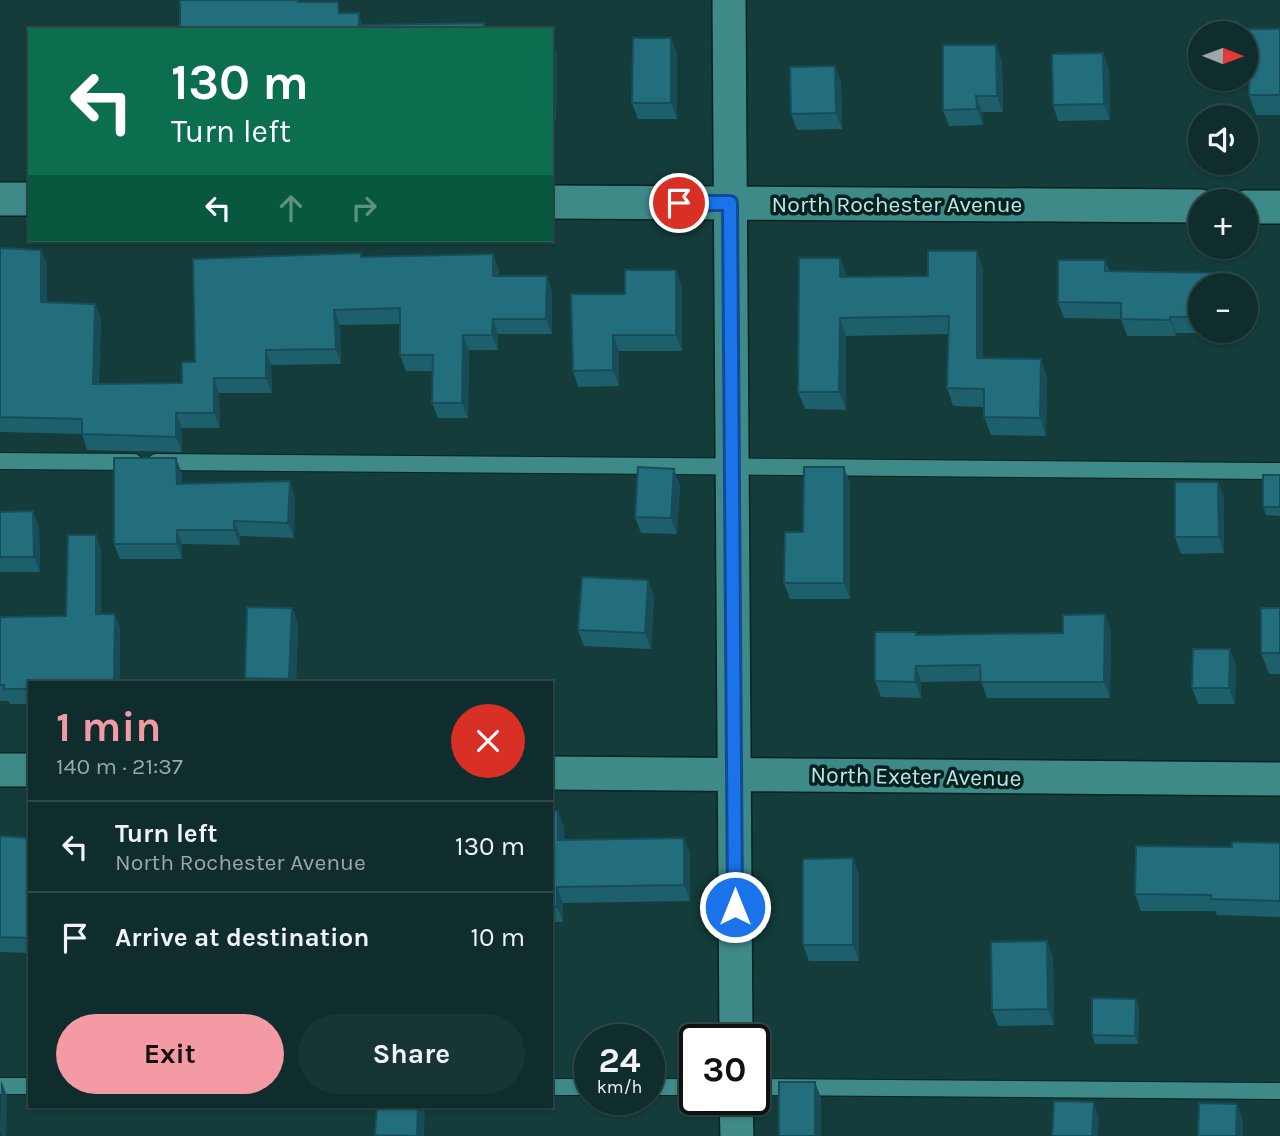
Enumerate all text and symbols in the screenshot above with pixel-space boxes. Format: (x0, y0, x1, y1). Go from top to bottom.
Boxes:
north arrow (1188, 21, 1258, 91)
map controls (1188, 21, 1258, 343)
text: 130 m (171, 54, 309, 111)
icon: left (56, 56, 147, 147)
button: sound (1188, 105, 1258, 175)
text: Turn left (171, 113, 291, 150)
pin (649, 173, 709, 233)
icon: arrive (660, 184, 698, 222)
icon: left (199, 189, 237, 227)
icon: ahead (272, 189, 310, 227)
icon: right (345, 189, 383, 227)
button: + (1188, 189, 1258, 259)
street label: North Rochester Avenue (772, 191, 1022, 218)
button: − (1188, 273, 1258, 343)
text: 1 min (56, 702, 161, 752)
button: close (451, 704, 525, 778)
text: 140 m · 21:37 (56, 753, 183, 780)
street label: North Exeter Avenue (810, 761, 1022, 792)
text: Turn left (115, 818, 217, 849)
icon: left (56, 828, 94, 866)
text: 130 m (455, 831, 525, 862)
text: North Rochester Avenue (115, 849, 366, 876)
position arrow (698, 870, 772, 944)
icon: arrive (56, 919, 94, 957)
text: Arrive at destination (115, 922, 369, 953)
text: 10 m (470, 922, 525, 953)
button: Exit (56, 1014, 284, 1094)
button: Share (298, 1014, 525, 1094)
speed limit sign: 30 (679, 1024, 770, 1115)
text: 24 (599, 1040, 641, 1081)
text: km/h (597, 1076, 642, 1098)

